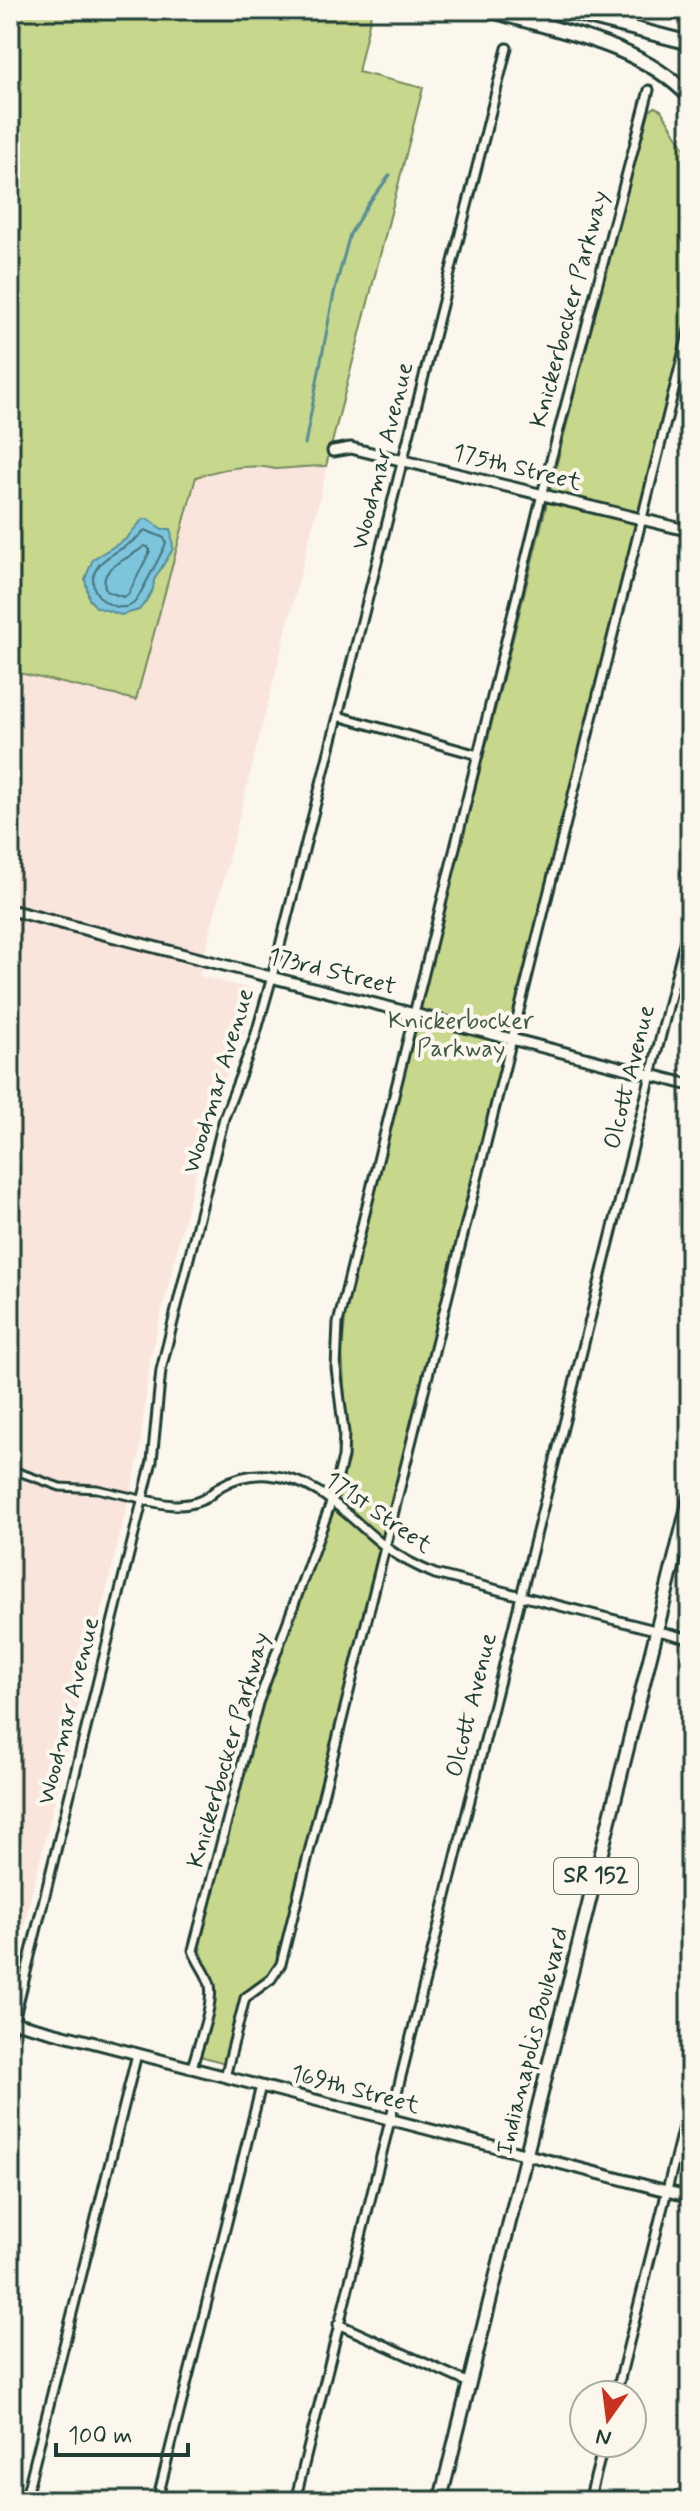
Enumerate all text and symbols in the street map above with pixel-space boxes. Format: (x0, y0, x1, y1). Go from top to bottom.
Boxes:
street label: Knickerbocker Parkway (523, 187, 617, 431)
street label: Woodmar Avenue (345, 359, 421, 553)
street label: 175th Street (449, 437, 585, 499)
street label: 173rd Street (265, 941, 399, 1003)
street label: Woodmar Avenue (176, 984, 262, 1177)
street label: Olcott Avenue (597, 1001, 663, 1152)
park label: Knickerbocker Parkway (388, 1006, 535, 1065)
street label: 171st Street (318, 1465, 438, 1561)
street label: Woodmar Avenue (31, 1614, 107, 1808)
street label: Knickerbocker Parkway (181, 1629, 277, 1871)
street label: Olcott Avenue (439, 1629, 505, 1780)
road number: SR 152 (554, 1858, 638, 1894)
street label: Indianapolis Boulevard (490, 1924, 576, 2158)
street label: 169th Street (287, 2058, 423, 2122)
north arrow (568, 2379, 648, 2459)
scale bar (56, 2407, 188, 2457)
text: 100 m (68, 2421, 132, 2452)
text: N (593, 2421, 614, 2452)

